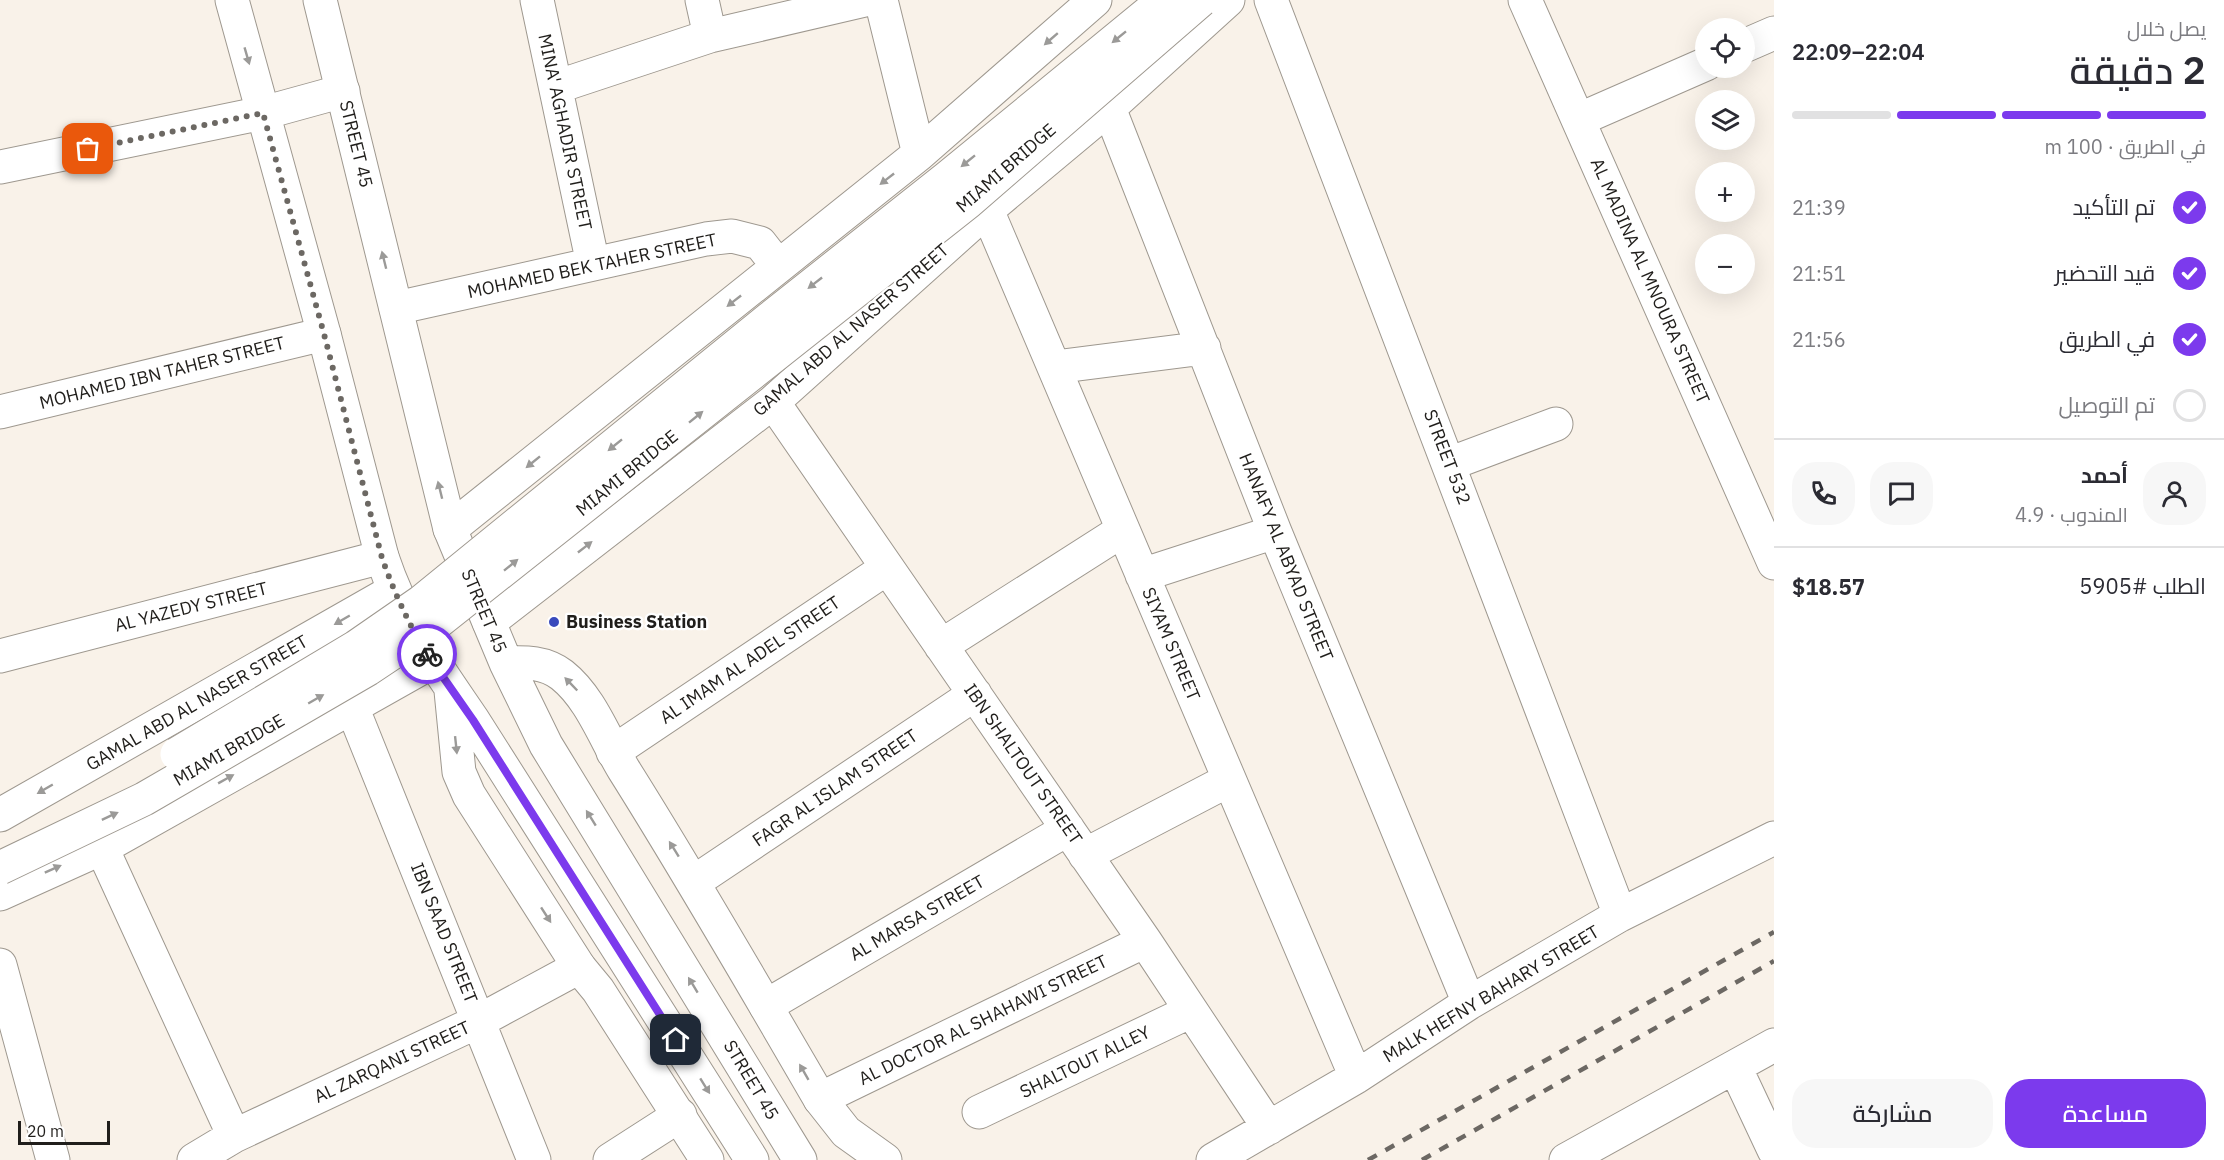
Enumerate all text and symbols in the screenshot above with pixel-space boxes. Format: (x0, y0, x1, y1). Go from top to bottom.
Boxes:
text: يصل خلال (2127, 15, 2206, 42)
map controls (1695, 18, 1755, 294)
button: locate (1695, 18, 1755, 78)
one-way arrow (1111, 31, 1127, 44)
street label: MINA' AGHADIR STREET (533, 32, 598, 232)
one-way arrow (1043, 32, 1059, 45)
text: 22:04–22:09 (1792, 37, 1925, 66)
text: 2 دقيقة (2070, 44, 2206, 95)
one-way arrow (243, 47, 253, 65)
button: layers (1695, 90, 1755, 150)
street label: STREET 45 (335, 98, 378, 190)
street label: MIAMI BRIDGE (951, 118, 1060, 217)
pin (62, 123, 113, 174)
icon: bag (71, 132, 104, 165)
text: في الطريق · 100 m (2045, 133, 2206, 160)
street label: AL MADINA AL MNOURA STREET (1586, 154, 1715, 407)
one-way arrow (960, 155, 976, 168)
button: + (1695, 162, 1755, 222)
one-way arrow (879, 173, 895, 186)
icon: check (2173, 191, 2206, 224)
text: تم التأكيد (2073, 192, 2155, 221)
text: 21:39 (1792, 194, 1846, 221)
street label: MOHAMED BEK TAHER STREET (465, 228, 718, 303)
button: − (1695, 234, 1755, 294)
street label: GAMAL ABD AL NASER STREET (748, 238, 953, 421)
one-way arrow (378, 250, 388, 269)
icon: check (2173, 257, 2206, 290)
text: قيد التحضير (2055, 258, 2155, 287)
text: 21:51 (1792, 260, 1846, 287)
one-way arrow (808, 276, 823, 288)
one-way arrow (727, 294, 742, 306)
icon: check (2173, 323, 2206, 356)
text: في الطريق (2059, 324, 2155, 353)
text: 21:56 (1792, 326, 1846, 353)
street label: MOHAMED IBN TAHER STREET (37, 331, 287, 414)
text: تم التوصيل (2058, 390, 2155, 419)
street label: STREET 532 (1419, 406, 1476, 508)
one-way arrow (689, 412, 704, 424)
street label: MIAMI BRIDGE (571, 424, 682, 521)
one-way arrow (607, 438, 623, 451)
street label: HANAFY AL ABYAD STREET (1234, 450, 1339, 664)
one-way arrow (525, 455, 541, 468)
text: أحمد (2081, 460, 2128, 489)
button: phone (1792, 462, 1855, 525)
button: chat (1870, 462, 1933, 525)
button: person (2143, 462, 2206, 525)
one-way arrow (435, 481, 445, 499)
text: المندوب · 4.9 (2015, 501, 2128, 528)
one-way arrow (577, 540, 593, 553)
one-way arrow (503, 559, 519, 572)
street label: STREET 45 (456, 565, 512, 656)
text: الطلب #5905 (2079, 571, 2206, 600)
text: $18.57 (1792, 572, 1865, 601)
street label: AL YAZEDY STREET (112, 576, 270, 637)
street label: SIYAM STREET (1137, 584, 1206, 704)
street label: AL IMAM AL ADEL STREET (655, 591, 844, 729)
place label: Business Station (566, 610, 707, 633)
one-way arrow (334, 615, 351, 625)
marker: Business Station (547, 615, 561, 629)
courier (397, 624, 457, 684)
street label: GAMAL ABD AL NASER STREET (82, 630, 312, 776)
icon: bike (411, 638, 444, 671)
one-way arrow (565, 677, 578, 692)
street label: IBN SHALTOUT STREET (959, 679, 1088, 849)
one-way arrow (308, 694, 325, 704)
street label: MIAMI BRIDGE (169, 708, 289, 791)
street label: FAGR AL ISLAM STREET (748, 724, 922, 851)
one-way arrow (451, 735, 461, 754)
one-way arrow (218, 773, 234, 784)
one-way arrow (37, 784, 53, 795)
one-way arrow (586, 810, 597, 826)
one-way arrow (101, 811, 118, 820)
one-way arrow (668, 841, 679, 857)
street label: IBN SAAD STREET (406, 859, 483, 1006)
one-way arrow (45, 865, 62, 874)
street label: AL MARSA STREET (845, 870, 988, 966)
one-way arrow (540, 907, 551, 923)
street label: MALK HEFNY BAHARY STREET (1378, 920, 1603, 1067)
street label: AL DOCTOR AL SHAHAWI STREET (855, 949, 1111, 1090)
one-way arrow (687, 977, 698, 993)
pin (650, 1014, 701, 1065)
street label: AL ZARQANI STREET (310, 1015, 474, 1108)
street label: SHALTOUT ALLEY (1016, 1020, 1154, 1103)
icon: home (659, 1023, 692, 1056)
street label: STREET 45 (719, 1036, 784, 1124)
one-way arrow (799, 1064, 810, 1080)
one-way arrow (699, 1078, 711, 1094)
button: مشاركة (1792, 1079, 1993, 1148)
button: مساعدة (2005, 1079, 2206, 1148)
scale bar (18, 1118, 110, 1146)
text: 20 m (27, 1121, 64, 1141)

